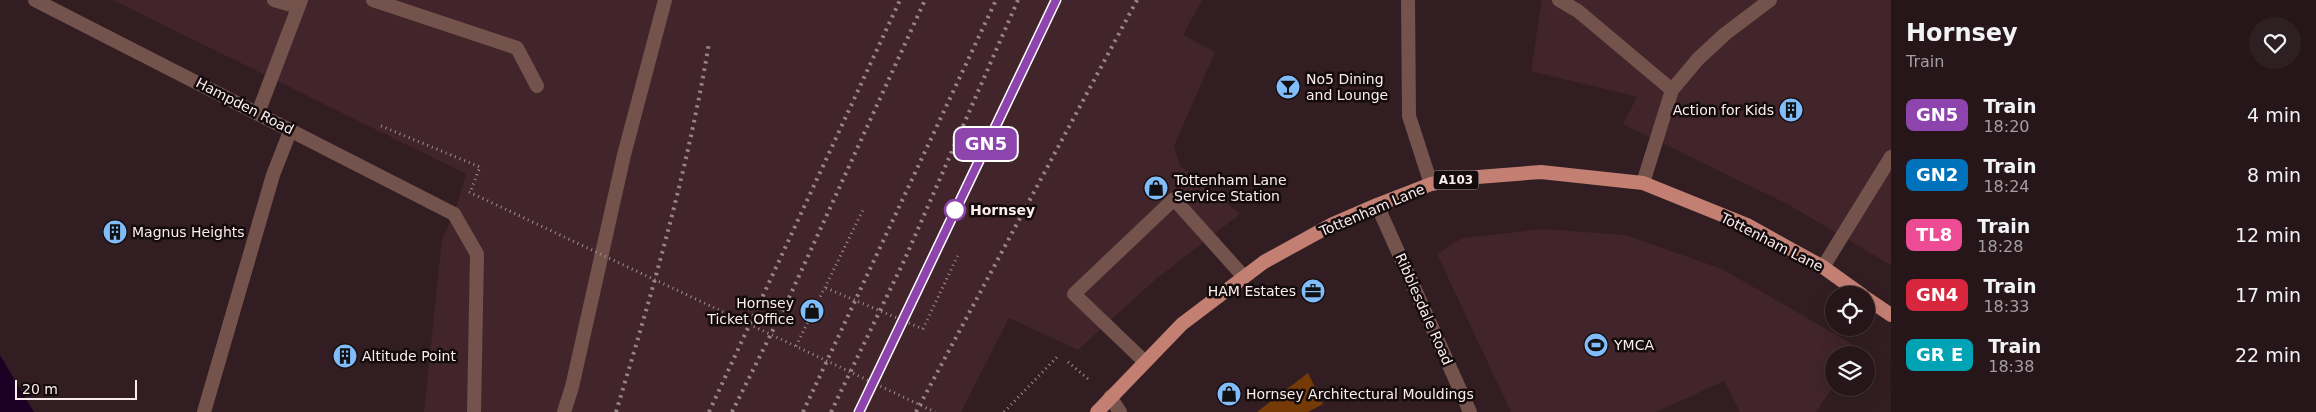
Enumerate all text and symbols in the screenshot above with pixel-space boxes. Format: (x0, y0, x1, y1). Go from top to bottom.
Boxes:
button: heart (2249, 17, 2301, 69)
text: Hornsey (1906, 19, 2018, 47)
text: Train (1906, 52, 1944, 71)
place label: No5 Dining and Lounge (1306, 71, 1388, 103)
street label: Hampden Road (193, 74, 297, 138)
bar icon: No5 Dining and Lounge (1275, 74, 1301, 100)
text: Train (1983, 95, 2036, 117)
building icon: Action for Kids (1778, 97, 1804, 123)
place label: Action for Kids (1673, 102, 1774, 118)
text: GN5 (1916, 104, 1958, 125)
text: 4 min (2247, 104, 2301, 126)
text: 18:20 (1983, 117, 2029, 136)
line badge: GN5 (957, 128, 1015, 160)
text: GN5 (965, 133, 1007, 154)
text: Train (1983, 155, 2036, 177)
text: GN2 (1916, 164, 1958, 185)
text: 8 min (2247, 164, 2301, 186)
road number: A103 (1434, 170, 1478, 190)
place label: Tottenham Lane Service Station (1173, 172, 1287, 204)
shop icon: Tottenham Lane Service Station (1143, 175, 1169, 201)
text: 18:24 (1983, 177, 2029, 196)
street label: Tottenham Lane (1316, 181, 1427, 240)
marker: Hornsey (944, 199, 966, 221)
place label: Hornsey (970, 202, 1035, 218)
street label: Tottenham Lane (1717, 209, 1826, 275)
text: Train (1977, 215, 2030, 237)
building icon: Magnus Heights (102, 219, 128, 245)
place label: Magnus Heights (132, 224, 245, 240)
text: TL8 (1916, 224, 1952, 245)
text: 12 min (2235, 224, 2301, 246)
text: 18:28 (1977, 237, 2023, 256)
street label: Ribblesdale Road (1392, 251, 1456, 367)
text: Train (1983, 275, 2036, 297)
office icon: HAM Estates (1300, 278, 1326, 304)
place label: HAM Estates (1208, 283, 1296, 299)
text: GN4 (1916, 284, 1958, 305)
text: 17 min (2235, 284, 2301, 306)
map controls (1825, 286, 1875, 396)
button: locate (1825, 286, 1875, 336)
place label: Hornsey Ticket Office (706, 295, 794, 327)
text: 18:33 (1983, 297, 2029, 316)
shop icon: Hornsey Ticket Office (799, 298, 825, 324)
sports icon: YMCA (1583, 332, 1609, 358)
text: Train (1988, 335, 2041, 357)
place label: YMCA (1613, 337, 1654, 353)
building icon: Altitude Point (332, 343, 358, 369)
text: GR E (1916, 344, 1963, 365)
text: 22 min (2235, 344, 2301, 366)
button: layers (1825, 346, 1875, 396)
place label: Altitude Point (362, 348, 456, 364)
text: 18:38 (1988, 357, 2034, 376)
scale bar (15, 377, 138, 400)
text: 20 m (22, 381, 58, 397)
shop icon: Hornsey Architectural Mouldings (1216, 381, 1242, 407)
place label: Hornsey Architectural Mouldings (1246, 386, 1474, 402)

